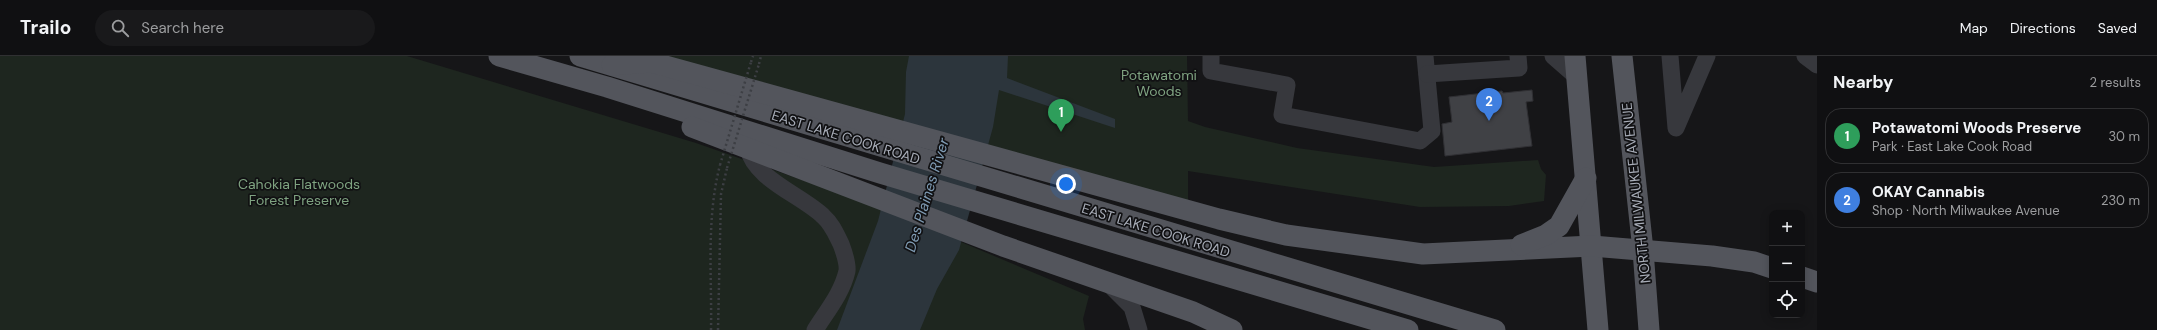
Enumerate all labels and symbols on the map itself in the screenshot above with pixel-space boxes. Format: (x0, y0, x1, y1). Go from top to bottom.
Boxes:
park label: Potawatomi Woods (1121, 66, 1197, 100)
pin: 2 (1476, 88, 1502, 121)
pin: 1 (1048, 99, 1074, 132)
street label: NORTH MILWAUKEE AVENUE (1618, 102, 1654, 284)
street label: EAST LAKE COOK ROAD (770, 106, 922, 168)
water label: Des Plaines River (900, 135, 954, 254)
your location (1056, 174, 1076, 194)
park label: Cahokia Flatwoods Forest Preserve (238, 175, 360, 209)
street label: EAST LAKE COOK ROAD (1080, 199, 1232, 261)

